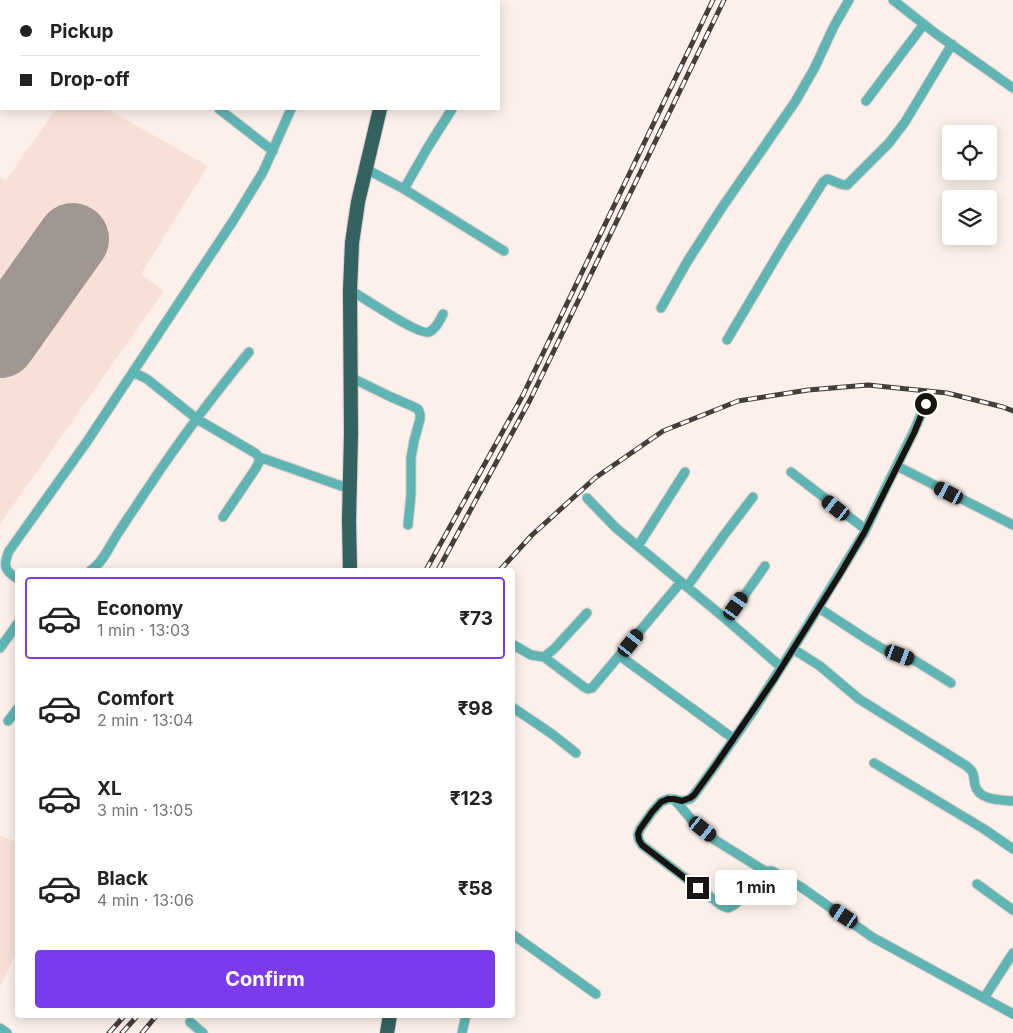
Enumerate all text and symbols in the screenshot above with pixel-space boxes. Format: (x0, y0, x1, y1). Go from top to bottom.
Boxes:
text: Pickup (50, 20, 113, 43)
text: Drop-off (50, 68, 130, 91)
map controls (942, 125, 997, 245)
button: locate (942, 125, 997, 180)
button: layers (942, 190, 997, 245)
route start (915, 393, 937, 415)
car (932, 480, 965, 506)
car (819, 493, 852, 523)
car (721, 589, 750, 623)
icon: car (37, 596, 82, 641)
text: Economy (97, 597, 183, 620)
text: ₹73 (459, 607, 493, 630)
text: 1 min · 13:03 (97, 620, 190, 640)
car (615, 627, 646, 659)
car (883, 643, 916, 667)
icon: car (37, 686, 82, 731)
text: Comfort (97, 687, 174, 710)
text: ₹98 (457, 697, 493, 720)
text: 2 min · 13:04 (97, 710, 194, 730)
icon: car (37, 776, 82, 821)
text: XL (97, 777, 122, 800)
text: ₹123 (450, 787, 493, 810)
text: 3 min · 13:05 (97, 800, 193, 820)
car (686, 814, 719, 844)
icon: car (37, 866, 82, 911)
text: Black (97, 867, 148, 890)
callout: 1 min (716, 870, 798, 906)
text: ₹58 (458, 877, 493, 900)
route end (687, 877, 709, 899)
text: 1 min (736, 877, 776, 897)
text: 4 min · 13:06 (97, 890, 194, 910)
car (827, 901, 860, 931)
button: Confirm (35, 950, 495, 1008)

